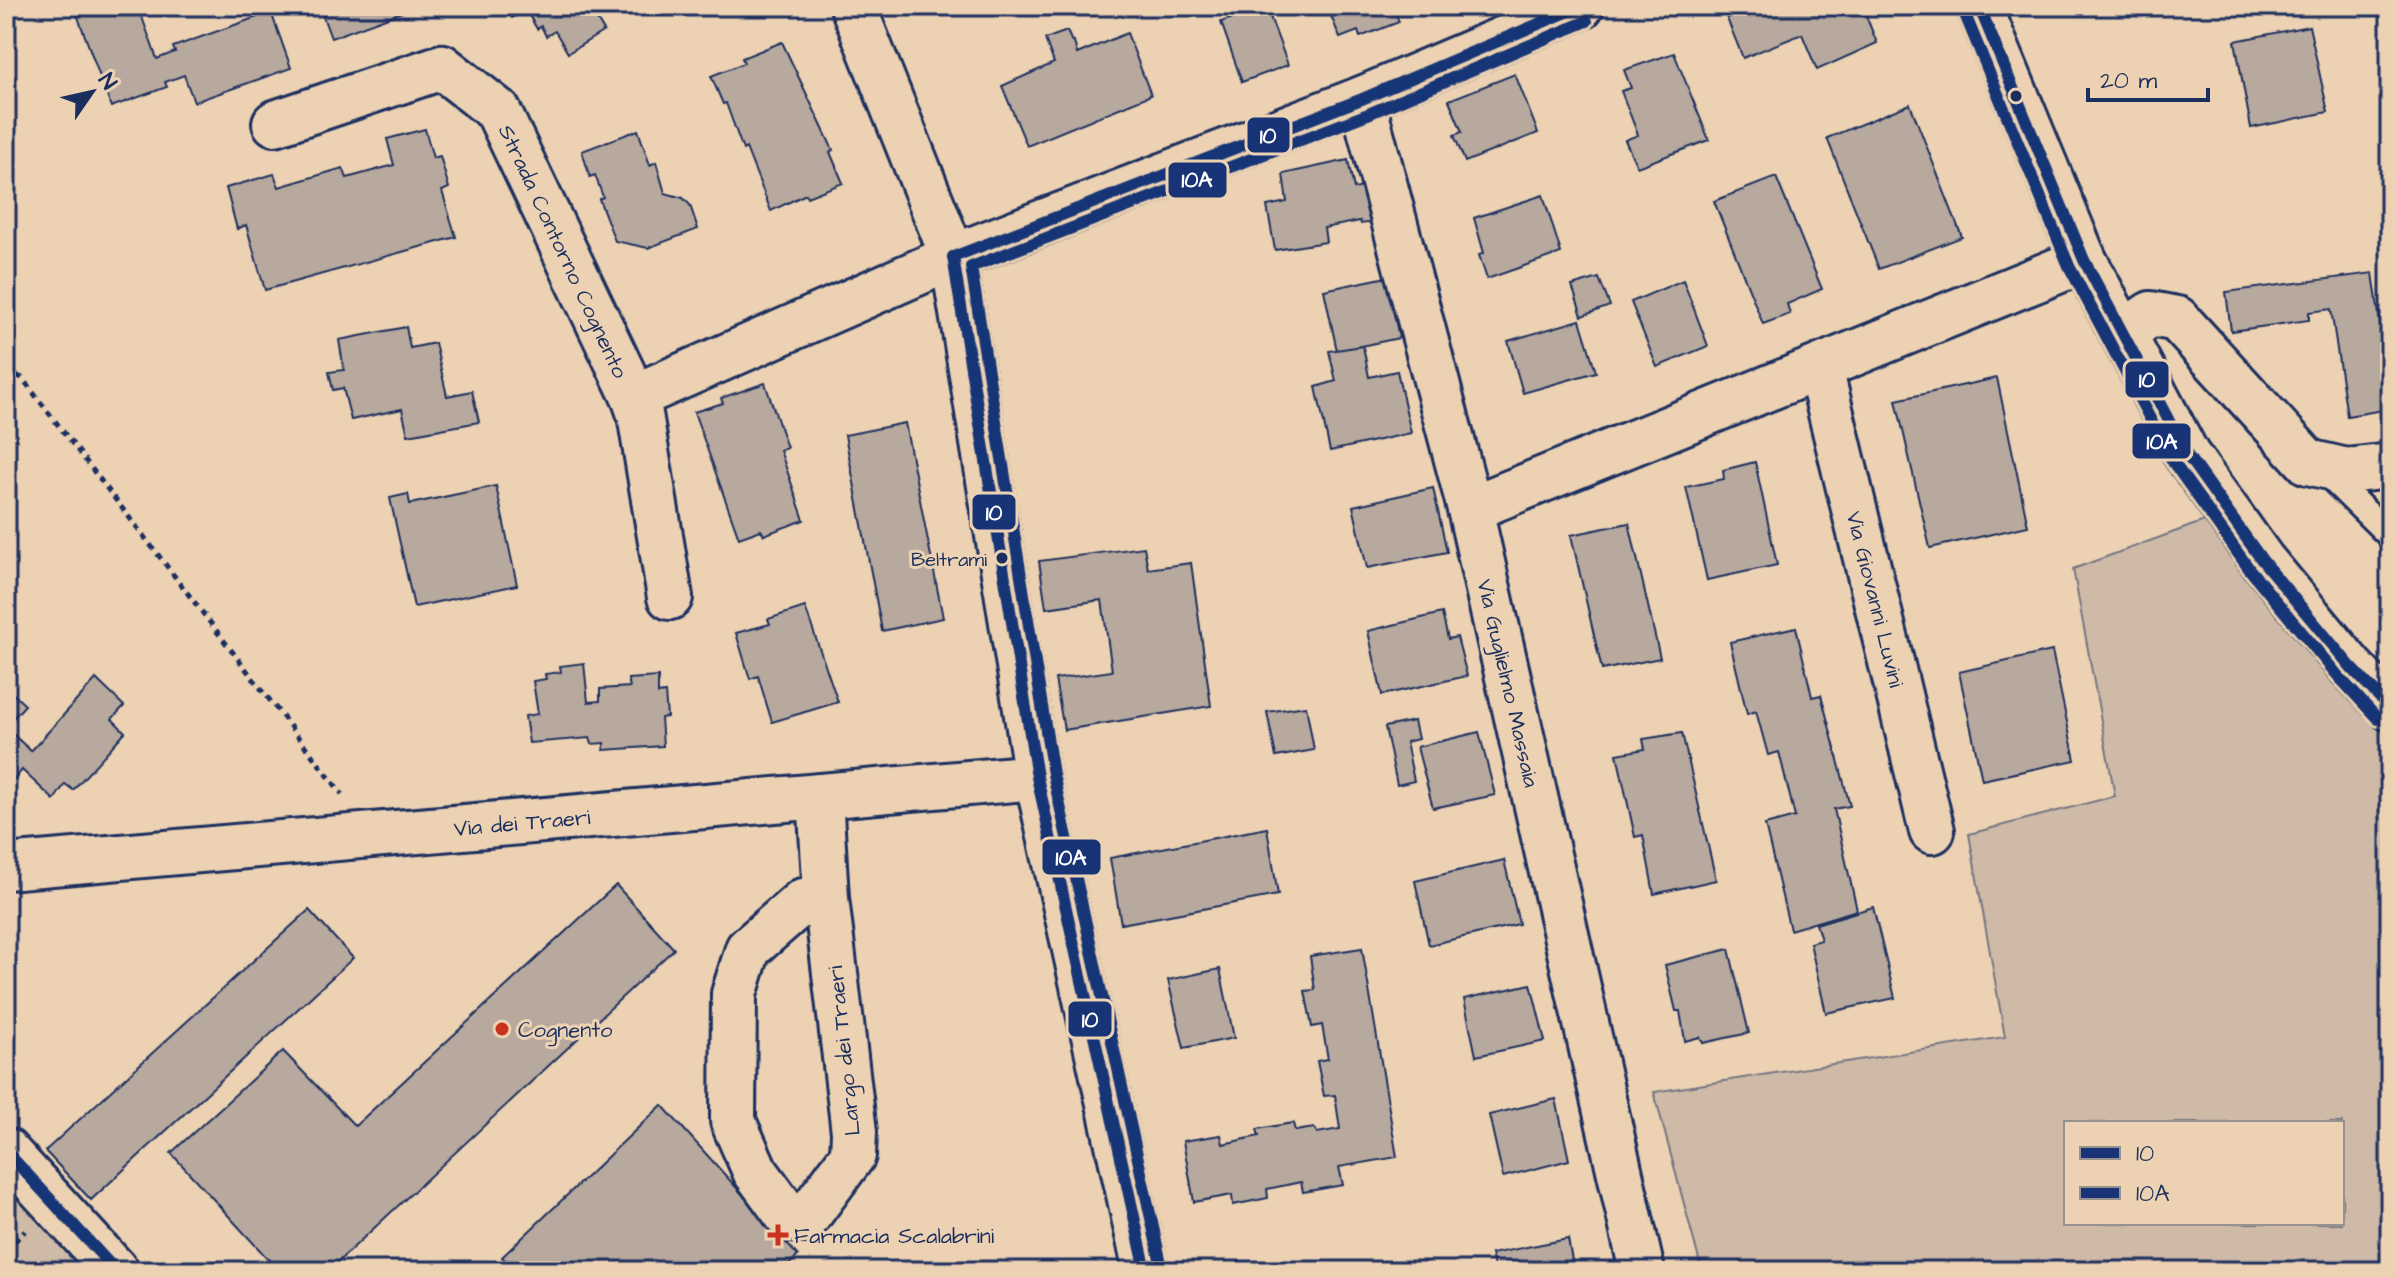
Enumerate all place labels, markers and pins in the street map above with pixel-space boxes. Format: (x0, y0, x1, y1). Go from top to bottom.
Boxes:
unlabelled marker (2008, 88, 2024, 104)
place label: Beltrami (911, 546, 987, 574)
marker: Beltrami (994, 550, 1010, 566)
place label: Cognento (518, 1015, 613, 1047)
marker: Cognento (493, 1020, 511, 1038)
place label: Farmacia Scalabrini (794, 1221, 994, 1252)
marker: Farmacia Scalabrini (769, 1226, 787, 1244)

